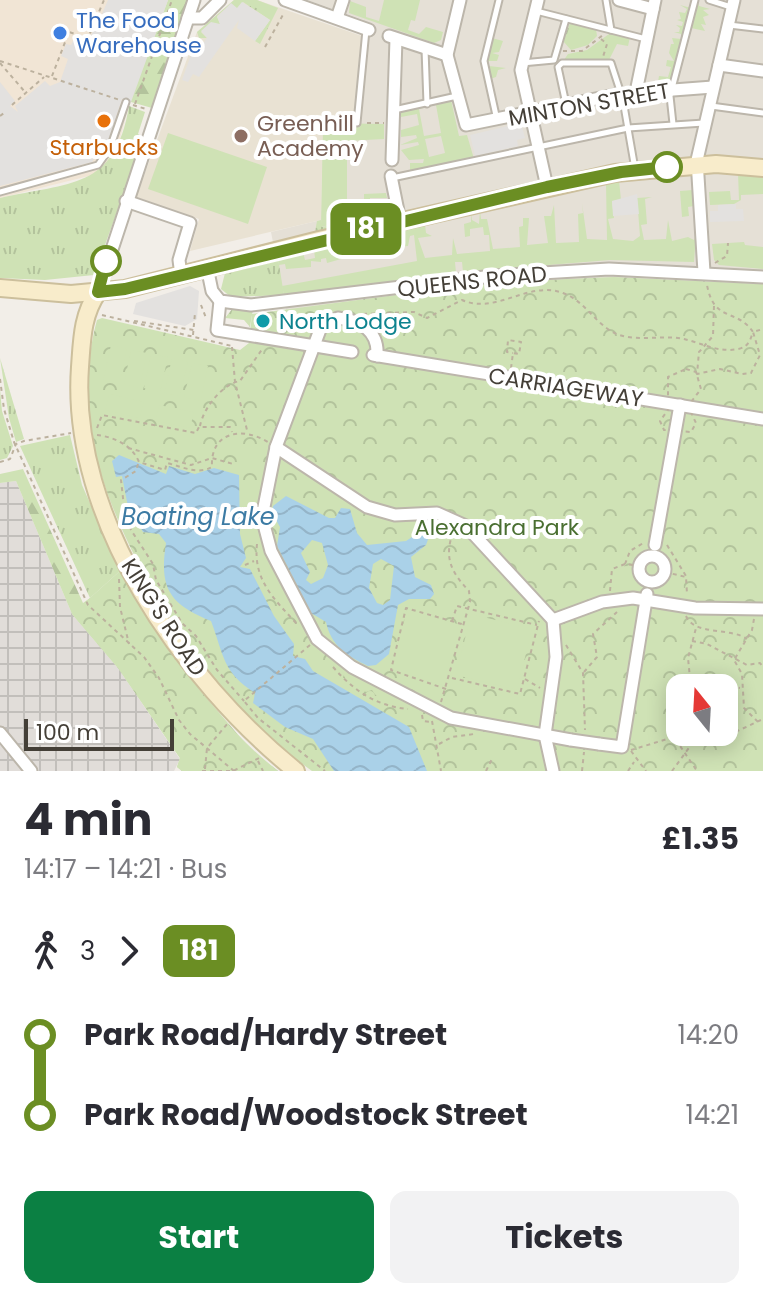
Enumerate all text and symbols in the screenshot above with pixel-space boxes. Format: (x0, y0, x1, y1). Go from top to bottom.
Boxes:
place label: The Food Warehouse (76, 5, 202, 61)
marker: The Food Warehouse (51, 24, 69, 42)
street label: MINTON STREET (506, 75, 672, 134)
place label: Greenhill Academy (257, 108, 364, 164)
marker: Starbucks (95, 112, 113, 130)
marker: Greenhill Academy (232, 127, 250, 145)
place label: Starbucks (49, 132, 159, 163)
unlabelled marker (652, 152, 682, 182)
line badge: 181 (320, 203, 412, 255)
text: 181 (346, 209, 386, 248)
unlabelled marker (91, 246, 121, 276)
street label: QUEENS ROAD (396, 258, 548, 305)
place label: North Lodge (279, 306, 412, 337)
marker: North Lodge (254, 312, 272, 330)
street label: CARRIAGEWAY (486, 360, 646, 415)
water label: Boating Lake (121, 500, 275, 533)
park label: Alexandra Park (415, 512, 580, 543)
street label: KING'S ROAD (114, 552, 213, 682)
north arrow (666, 674, 738, 746)
map controls (666, 674, 738, 746)
scale bar (24, 715, 174, 751)
text: 100 m (36, 717, 99, 748)
text: 4 min (24, 789, 152, 850)
text: £1.35 (662, 817, 739, 860)
text: 14:17 – 14:21 · Bus (24, 851, 227, 887)
icon: walk (24, 929, 68, 973)
icon: forward (107, 929, 151, 973)
text: 181 (179, 931, 219, 970)
text: 3 (80, 933, 95, 969)
text: Park Road/Hardy Street (84, 1013, 447, 1056)
text: 14:20 (678, 1017, 739, 1053)
text: Park Road/Woodstock Street (84, 1093, 528, 1136)
text: 14:21 (686, 1097, 739, 1133)
button: Start (24, 1191, 374, 1283)
button: Tickets (390, 1191, 739, 1283)

